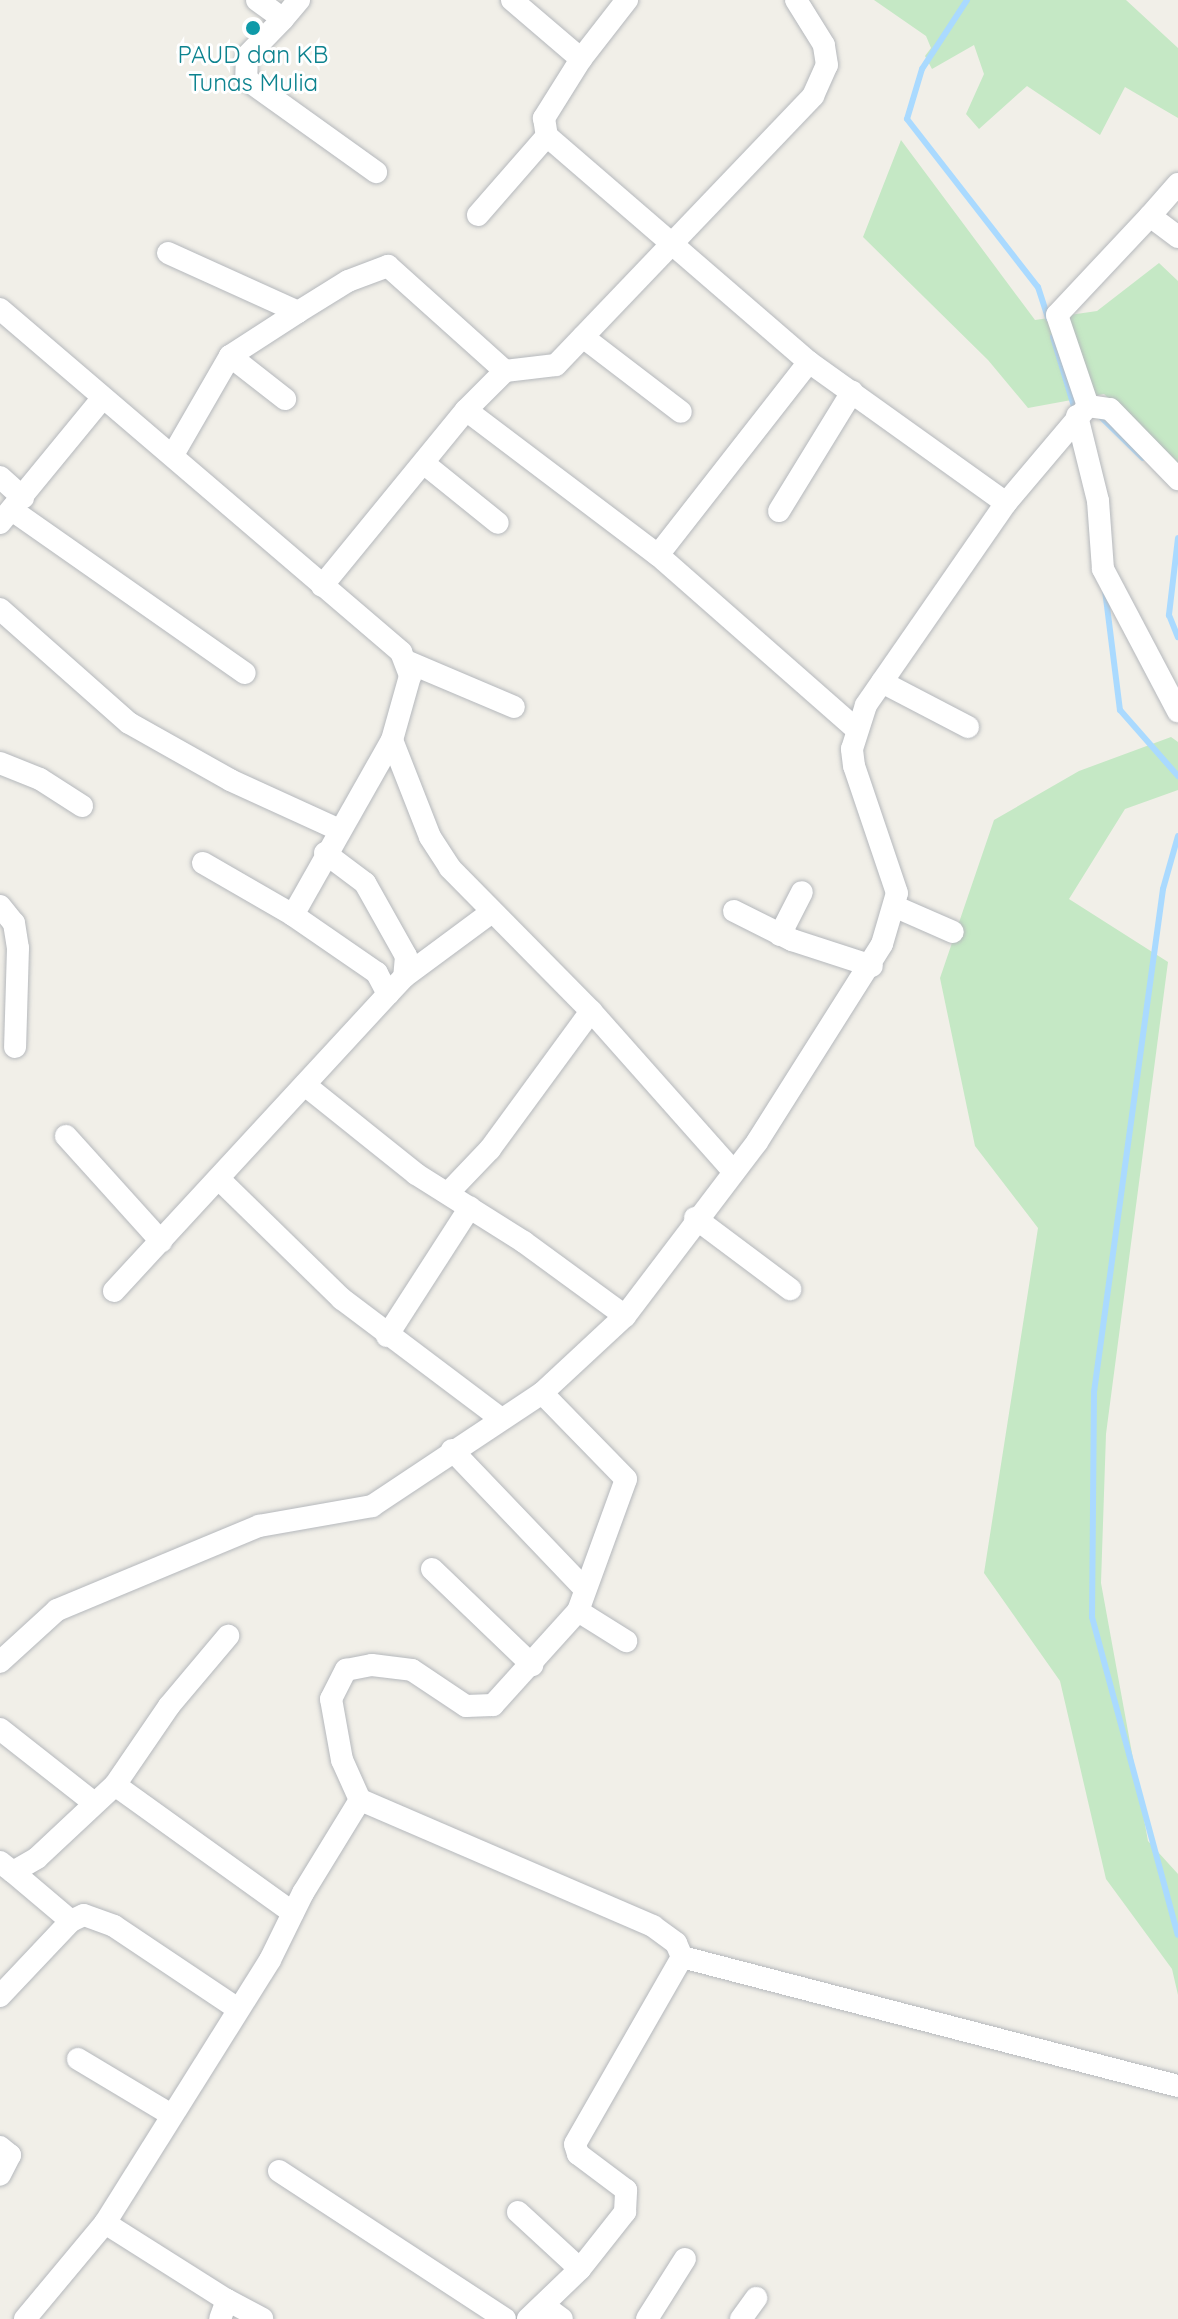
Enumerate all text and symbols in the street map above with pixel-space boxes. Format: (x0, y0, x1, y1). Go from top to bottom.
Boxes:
marker: PAUD dan KB Tunas Mulia (244, 19, 262, 37)
place label: PAUD dan KB Tunas Mulia (178, 41, 328, 97)

